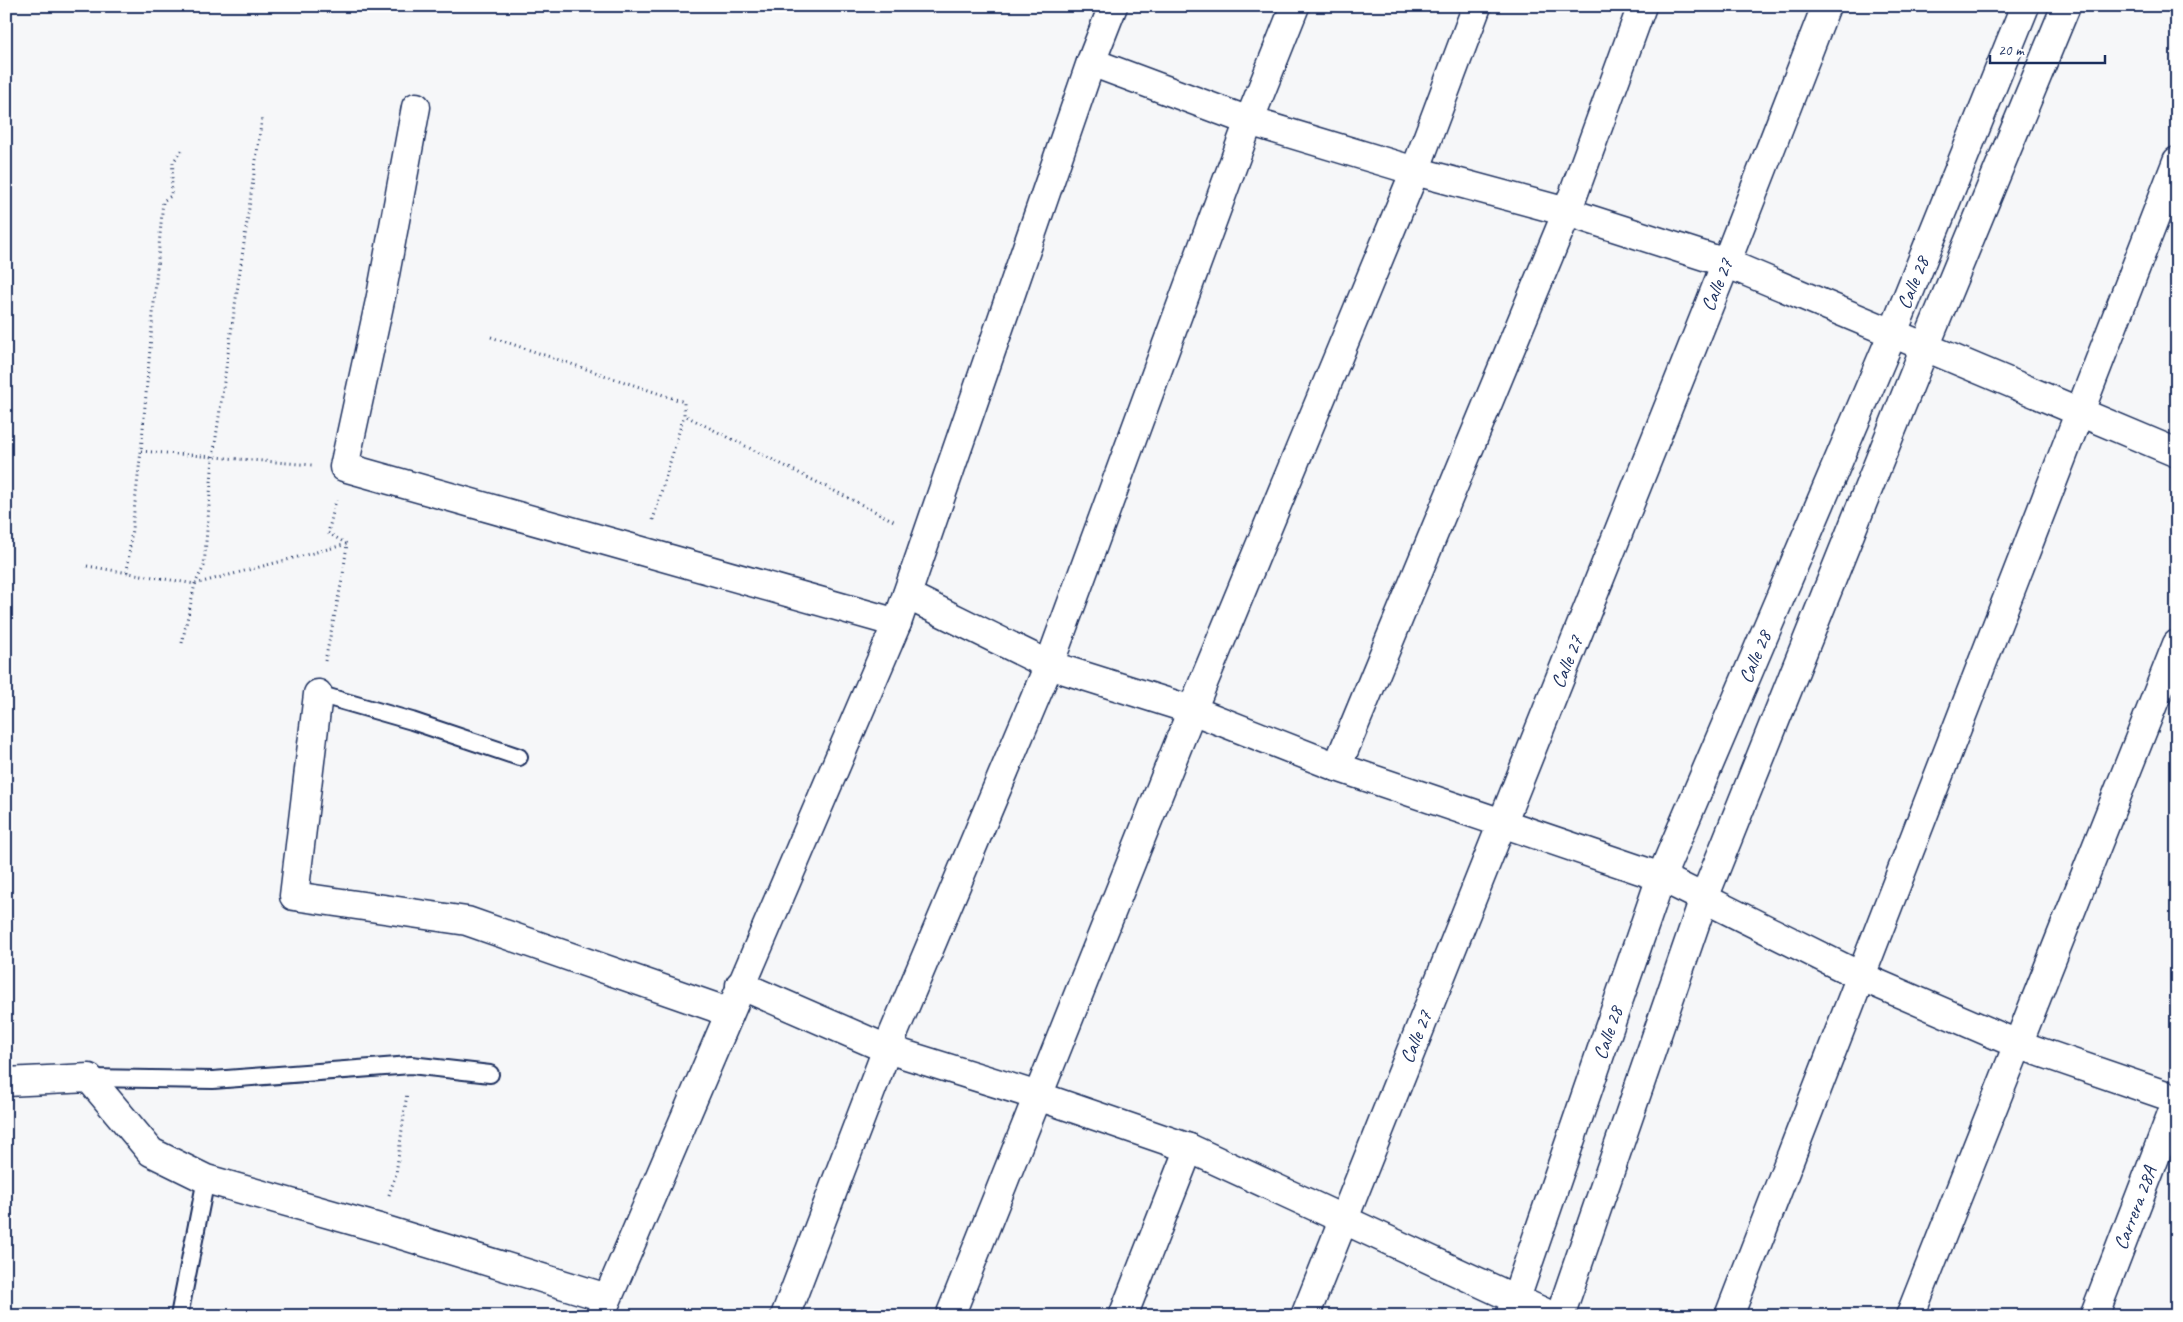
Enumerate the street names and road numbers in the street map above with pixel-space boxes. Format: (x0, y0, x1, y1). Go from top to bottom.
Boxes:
street label: Calle 28 (1891, 251, 1936, 313)
street label: Calle 27 (1695, 254, 1739, 315)
street label: Calle 28 (1733, 625, 1778, 687)
street label: Calle 27 (1545, 631, 1589, 692)
street label: Calle 28 (1587, 1001, 1629, 1063)
street label: Calle 27 (1394, 1006, 1438, 1067)
street label: Carrera 28A (2108, 1162, 2163, 1253)

